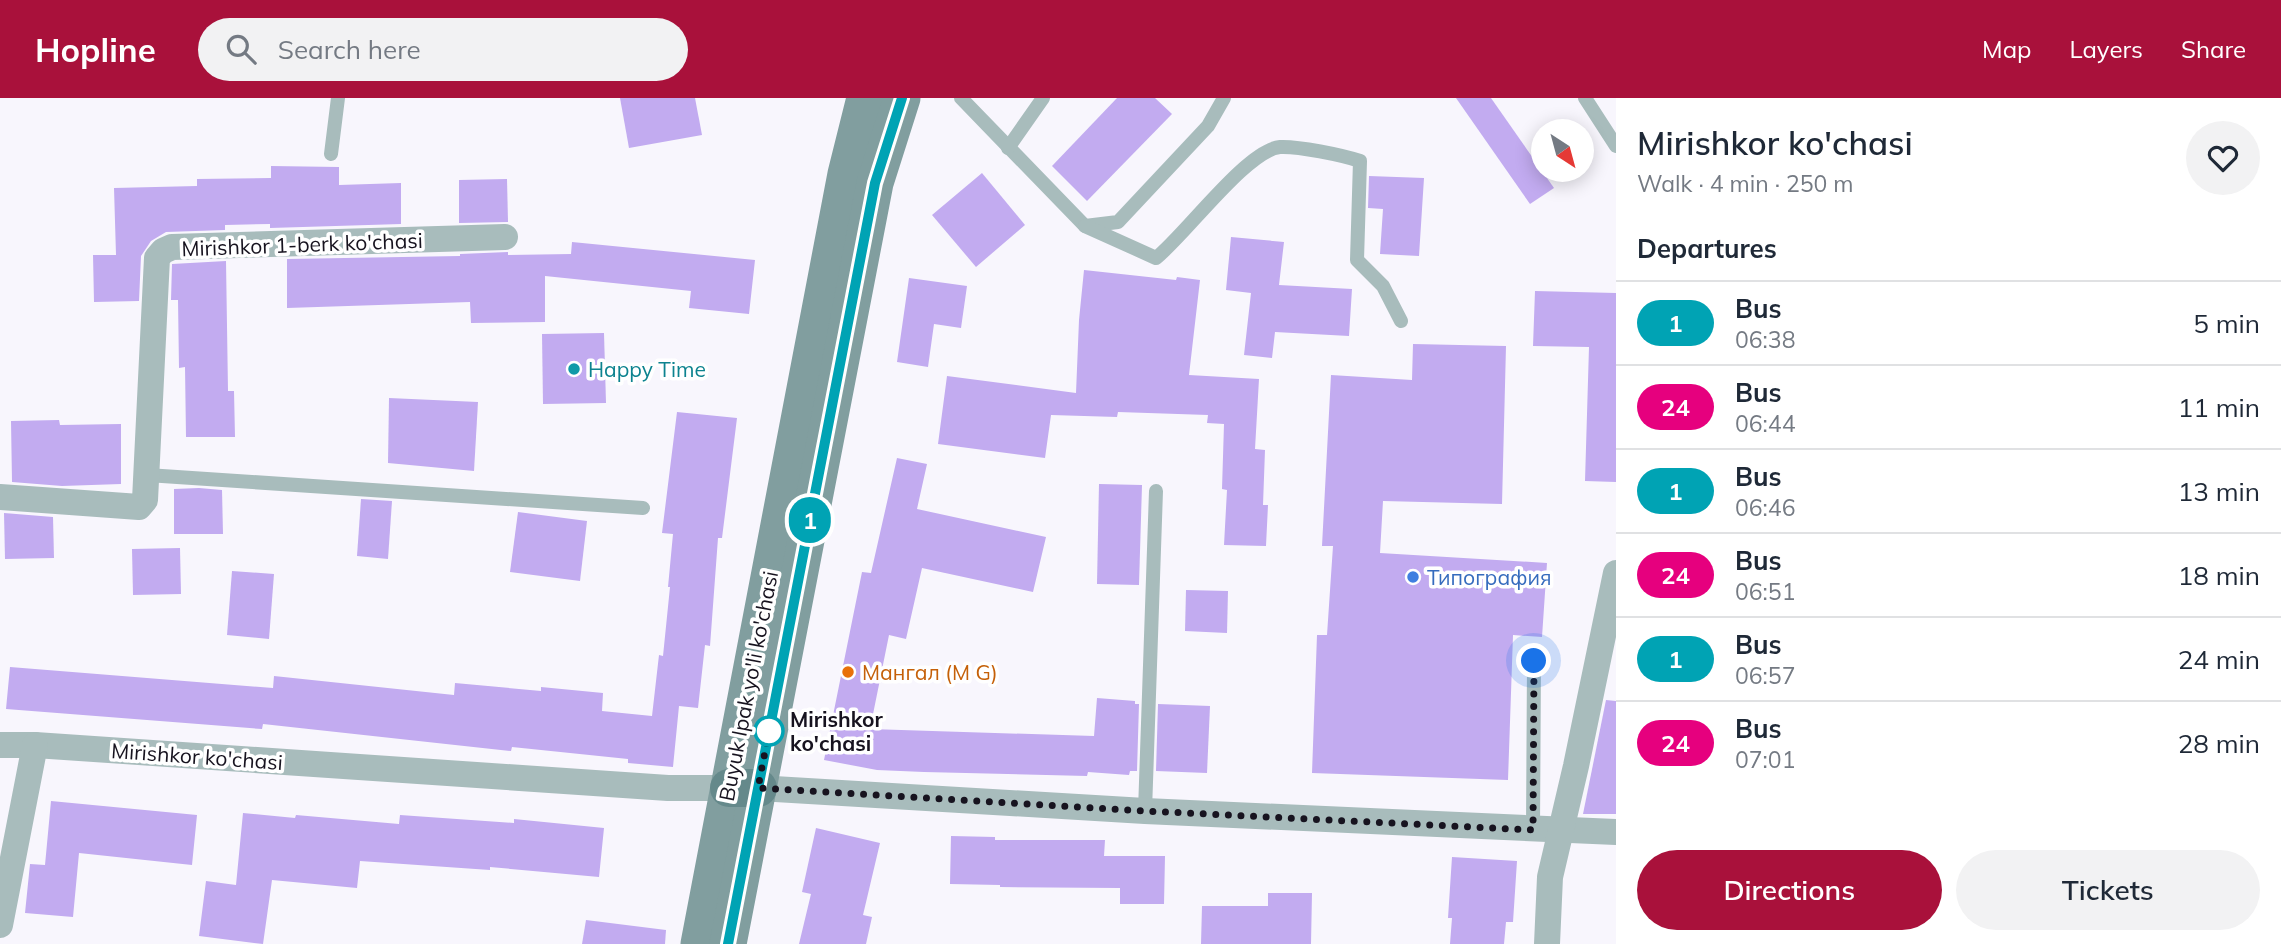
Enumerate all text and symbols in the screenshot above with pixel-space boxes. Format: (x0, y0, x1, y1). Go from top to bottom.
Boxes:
search box (198, 18, 688, 81)
text: Hopline (35, 29, 156, 70)
icon: search (222, 30, 260, 68)
text: Search here (278, 33, 421, 66)
text: Map (1982, 34, 2031, 64)
text: Layers (2069, 34, 2143, 64)
text: Share (2181, 34, 2246, 64)
north arrow (1531, 119, 1594, 182)
map controls (1531, 119, 1594, 182)
button: heart (2186, 121, 2260, 195)
text: Mirishkor ko'chasi (1637, 122, 1913, 163)
text: Walk · 4 min · 250 m (1637, 169, 1854, 198)
street label: Mirishkor 1-berk ko'chasi (181, 227, 423, 261)
text: Departures (1637, 232, 1777, 265)
text: Bus (1735, 292, 1781, 325)
text: 5 min (2193, 307, 2260, 340)
text: 1 (1668, 308, 1683, 338)
text: 06:38 (1735, 325, 1795, 354)
place label: Happy Time (588, 356, 706, 382)
marker: Happy Time (566, 361, 582, 377)
text: Bus (1735, 376, 1781, 409)
text: 11 min (2178, 391, 2260, 424)
text: 24 (1661, 392, 1690, 422)
text: 06:44 (1735, 409, 1795, 438)
text: Bus (1735, 460, 1781, 493)
text: 13 min (2178, 475, 2260, 508)
text: 1 (1668, 476, 1683, 506)
text: 06:46 (1735, 493, 1795, 522)
line badge: 1 (787, 497, 833, 543)
text: 1 (803, 505, 817, 535)
text: Bus (1735, 544, 1781, 577)
text: 18 min (2178, 559, 2260, 592)
text: 24 (1661, 560, 1690, 590)
place label: Типография (1427, 564, 1551, 590)
street label: Buyuk Ipak yo'li ko'chasi (713, 569, 783, 803)
marker: Типография (1405, 569, 1421, 585)
text: 06:51 (1735, 577, 1795, 606)
text: Bus (1735, 628, 1781, 661)
your location (1516, 643, 1551, 678)
text: 24 min (2178, 643, 2260, 676)
text: 1 (1668, 644, 1683, 674)
place label: Мангал (M G) (862, 659, 998, 685)
text: 06:57 (1735, 661, 1795, 690)
marker: Мангал (M G) (840, 664, 856, 680)
place label: Mirishkor ko'chasi (790, 706, 883, 756)
text: Bus (1735, 712, 1781, 745)
marker: Mirishkor ko'chasi (754, 716, 784, 746)
text: 28 min (2178, 727, 2260, 760)
text: 24 (1661, 728, 1690, 758)
street label: Mirishkor ko'chasi (110, 737, 284, 775)
text: 07:01 (1735, 745, 1795, 774)
button: Directions (1637, 850, 1942, 930)
button: Tickets (1956, 850, 2260, 930)

